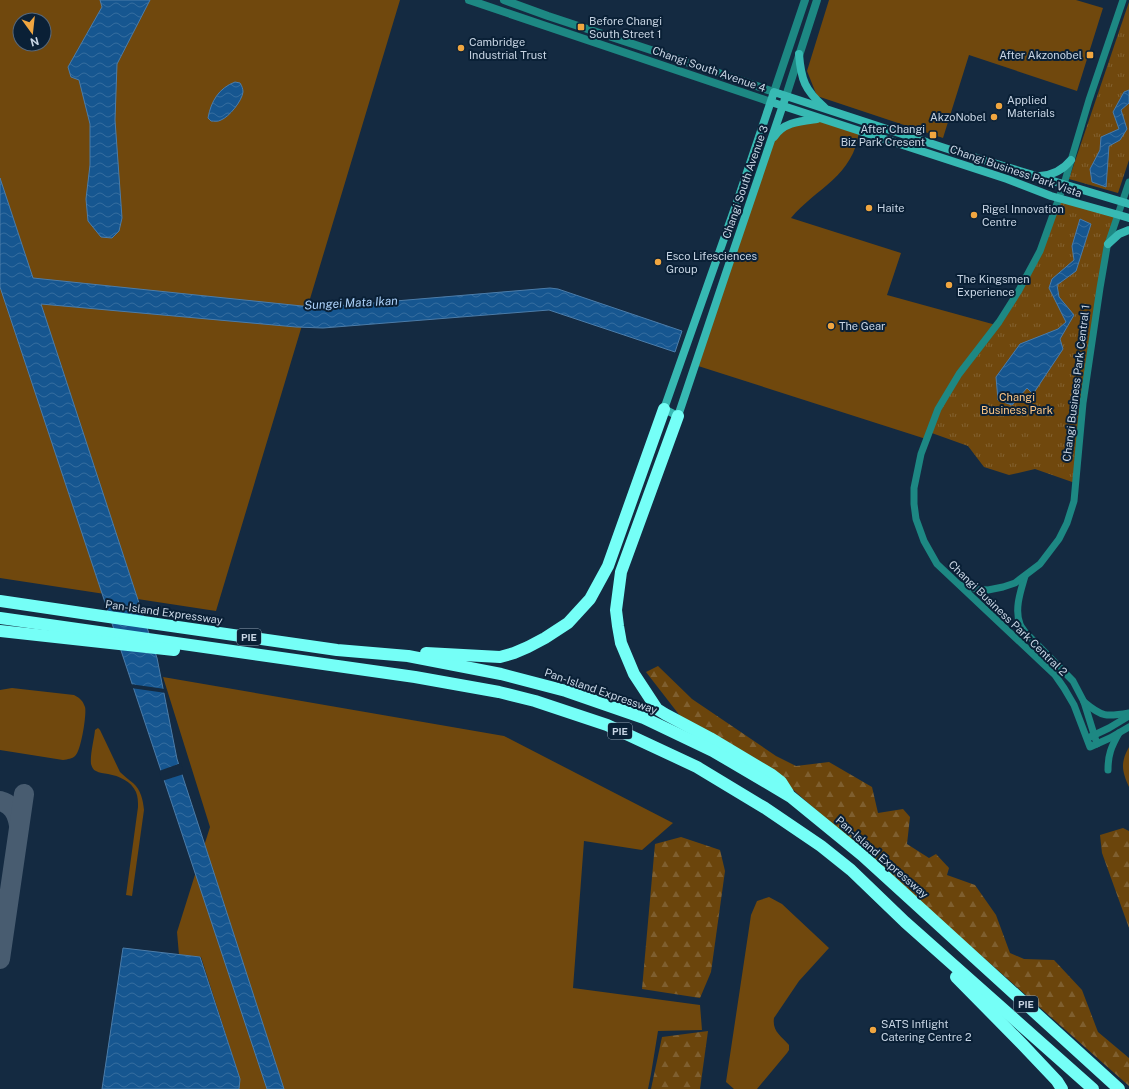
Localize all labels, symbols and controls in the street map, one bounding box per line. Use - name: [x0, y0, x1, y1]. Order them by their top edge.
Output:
- north arrow: [12, 12, 52, 52]
- place label: Before Changi South Street 1: [589, 15, 662, 40]
- marker: Before Changi South Street 1: [576, 22, 586, 32]
- text: N: [29, 35, 40, 49]
- place label: Cambridge Industrial Trust: [469, 36, 547, 61]
- marker: Cambridge Industrial Trust: [456, 43, 466, 53]
- street label: Changi South Avenue 4: [651, 44, 767, 94]
- place label: After Akzonobel: [999, 49, 1082, 61]
- marker: After Akzonobel: [1085, 50, 1095, 60]
- place label: Applied Materials: [1007, 94, 1055, 119]
- marker: Applied Materials: [994, 101, 1004, 111]
- place label: AkzoNobel: [930, 111, 986, 123]
- marker: AkzoNobel: [989, 112, 999, 122]
- place label: After Changi Biz Park Cresent: [841, 123, 925, 148]
- street label: Changi South Avenue 3: [720, 124, 770, 240]
- marker: After Changi Biz Park Cresent: [928, 130, 938, 140]
- street label: Changi Business Park Vista: [948, 143, 1084, 199]
- place label: Haite: [877, 202, 905, 214]
- marker: Haite: [864, 203, 874, 213]
- place label: Rigel Innovation Centre: [982, 203, 1064, 228]
- marker: Rigel Innovation Centre: [969, 210, 979, 220]
- place label: Esco Lifesciences Group: [666, 250, 758, 275]
- marker: Esco Lifesciences Group: [653, 257, 663, 267]
- place label: The Kingsmen Experience: [957, 273, 1030, 298]
- marker: The Kingsmen Experience: [944, 280, 954, 290]
- water label: Sungei Mata Ikan: [304, 294, 398, 312]
- street label: Changi Business Park Central 1: [1060, 304, 1092, 462]
- place label: The Gear: [839, 320, 885, 332]
- marker: The Gear: [826, 321, 836, 331]
- park label: Changi Business Park: [981, 391, 1053, 416]
- street label: Changi Business Park Central 2: [946, 558, 1070, 678]
- street label: Pan-Island Expressway: [105, 598, 224, 626]
- road number: PIE: [237, 629, 261, 645]
- street label: Pan-Island Expressway: [543, 666, 659, 716]
- road number: PIE: [608, 723, 632, 739]
- street label: Pan-Island Expressway: [833, 814, 931, 900]
- road number: PIE: [1014, 996, 1038, 1012]
- place label: SATS Inflight Catering Centre 2: [881, 1018, 972, 1043]
- marker: SATS Inflight Catering Centre 2: [868, 1025, 878, 1035]

